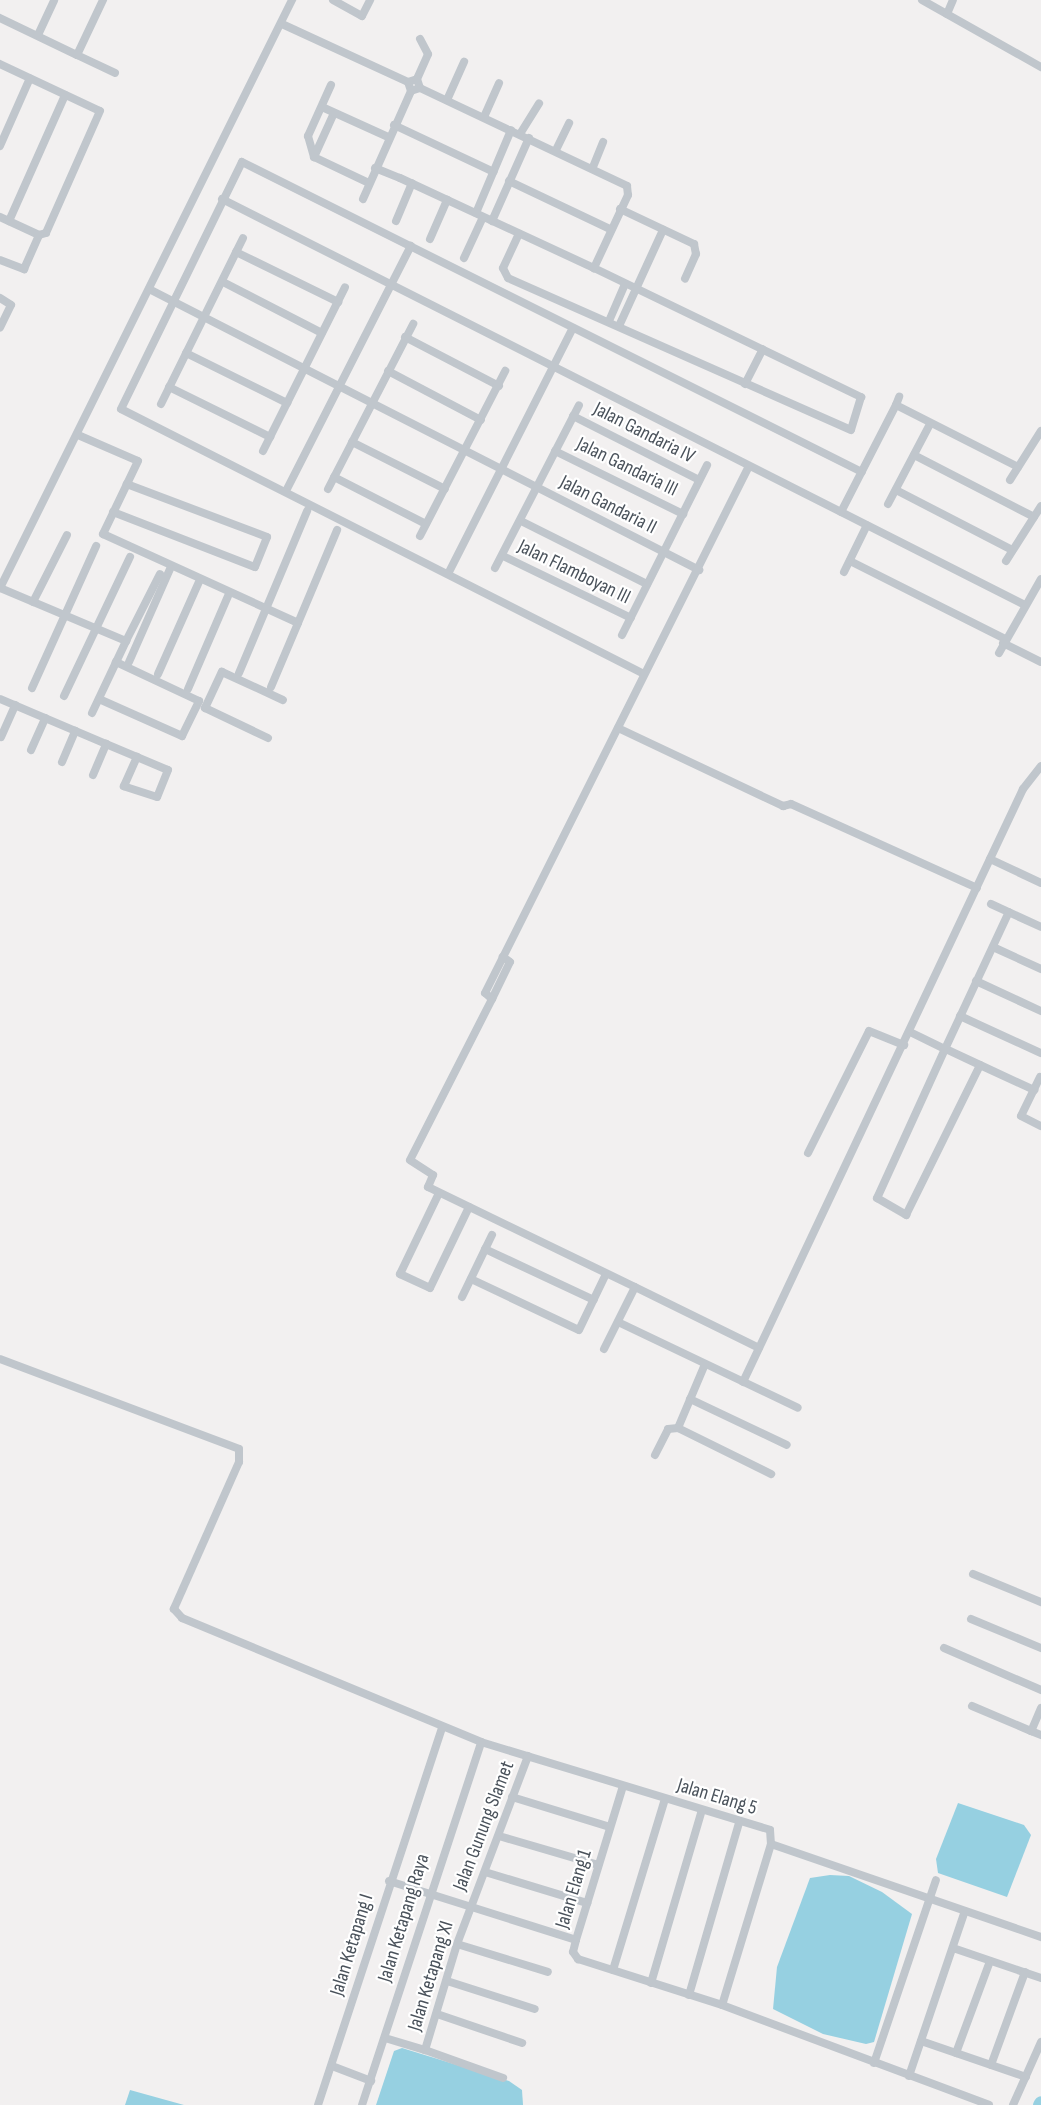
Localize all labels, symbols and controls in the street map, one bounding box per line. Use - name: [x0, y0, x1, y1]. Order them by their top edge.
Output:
- street label: Jalan Gandaria IV: [589, 397, 699, 469]
- street label: Jalan Gandaria III: [572, 432, 682, 502]
- street label: Jalan Gandaria II: [556, 470, 660, 540]
- street label: Jalan Flamboyan III: [514, 534, 634, 610]
- street label: Jalan Gunung Slamet: [448, 1758, 520, 1894]
- street label: Jalan Elang 5: [674, 1773, 760, 1821]
- street label: Jalan Elang 1: [551, 1847, 597, 1931]
- street label: Jalan Ketapang Raya: [373, 1851, 435, 1985]
- street label: Jalan Ketapang I: [325, 1891, 379, 1999]
- street label: Jalan Ketapang XI: [403, 1918, 459, 2034]

